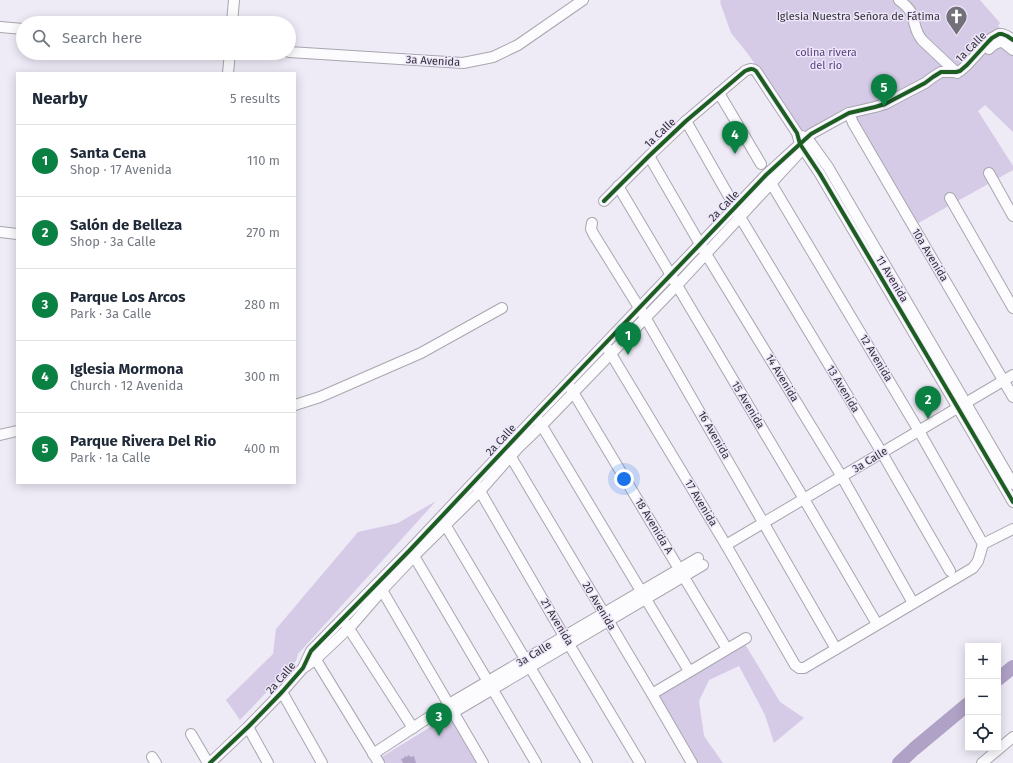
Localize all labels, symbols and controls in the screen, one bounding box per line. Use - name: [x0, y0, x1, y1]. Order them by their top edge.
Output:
- church icon: Iglesia Nuestra Señora de Fátima: [943, 3, 969, 36]
- place label: Iglesia Nuestra Señora de Fátima: [777, 10, 940, 23]
- search box: [16, 16, 296, 60]
- icon: search: [30, 27, 52, 49]
- text: Search here: [62, 29, 142, 47]
- street label: 1a Calle: [953, 29, 989, 65]
- park label: colina rivera del rio: [795, 46, 857, 72]
- street label: 3a Avenida: [406, 53, 460, 69]
- pin: 5: [871, 74, 897, 107]
- text: Nearby: [32, 88, 87, 109]
- text: 5 results: [230, 91, 280, 106]
- street label: 1a Calle: [642, 115, 678, 151]
- pin: 4: [722, 121, 748, 154]
- text: Santa Cena: [70, 144, 146, 162]
- text: 1: [42, 153, 48, 168]
- text: 110 m: [247, 153, 280, 168]
- text: Shop · 17 Avenida: [70, 162, 172, 177]
- street label: 2a Calle: [706, 188, 742, 224]
- text: Salón de Belleza: [70, 216, 182, 234]
- text: 2: [42, 225, 48, 240]
- text: 270 m: [246, 225, 280, 240]
- street label: 10a Avenida: [909, 226, 951, 284]
- text: Shop · 3a Calle: [70, 234, 156, 249]
- street label: 11 Avenida: [873, 253, 911, 305]
- text: Parque Los Arcos: [70, 288, 186, 306]
- text: 3: [42, 297, 48, 312]
- text: 280 m: [245, 297, 280, 312]
- text: Park · 3a Calle: [70, 306, 151, 321]
- pin: 1: [615, 322, 641, 355]
- street label: 12 Avenida: [857, 332, 895, 384]
- street label: 14 Avenida: [763, 352, 801, 404]
- text: Iglesia Mormona: [70, 360, 183, 378]
- street label: 13 Avenida: [824, 363, 862, 415]
- text: 4: [41, 369, 49, 384]
- text: 300 m: [244, 369, 280, 384]
- text: Church · 12 Avenida: [70, 378, 183, 393]
- street label: 15 Avenida: [729, 379, 767, 431]
- pin: 2: [915, 386, 941, 419]
- street label: 16 Avenida: [695, 409, 733, 461]
- street label: 2a Calle: [483, 421, 519, 459]
- text: Parque Rivera Del Rio: [70, 432, 216, 450]
- text: 5: [42, 441, 48, 456]
- text: 400 m: [244, 441, 280, 456]
- street label: 3a Calle: [850, 444, 890, 476]
- text: Park · 1a Calle: [70, 450, 150, 465]
- your location: [614, 469, 634, 489]
- street label: 17 Avenida: [682, 477, 720, 529]
- street label: 18 Avenida A: [632, 496, 676, 557]
- street label: 20 Avenida: [579, 579, 619, 633]
- street label: 21 Avenida: [538, 596, 576, 648]
- street label: 3a Calle: [514, 638, 554, 670]
- map controls: [965, 643, 1001, 751]
- button: +: [965, 643, 1001, 679]
- street label: 2a Calle: [263, 659, 299, 697]
- button: −: [965, 679, 1001, 715]
- pin: 3: [426, 703, 452, 736]
- button: locate: [965, 715, 1001, 751]

